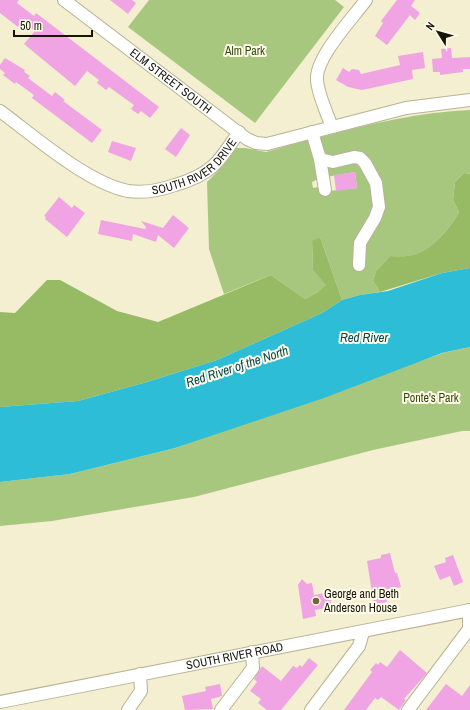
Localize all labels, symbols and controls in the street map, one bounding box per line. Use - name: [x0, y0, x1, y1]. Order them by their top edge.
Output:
- scale bar: [14, 12, 92, 38]
- north arrow: [418, 12, 458, 52]
- text: 50 m: [20, 18, 42, 34]
- text: N: [422, 19, 438, 33]
- park label: Alm Park: [224, 43, 265, 59]
- street label: ELM STREET SOUTH: [126, 45, 215, 117]
- street label: SOUTH RIVER DRIVE: [151, 135, 240, 199]
- water label: Red River: [340, 329, 388, 346]
- water label: Red River of the North: [184, 342, 291, 391]
- park label: Ponte's Park: [403, 390, 459, 406]
- place label: George and Beth Anderson House: [323, 586, 399, 616]
- marker: George and Beth Anderson House: [311, 596, 321, 606]
- street label: SOUTH RIVER ROAD: [185, 639, 284, 673]

